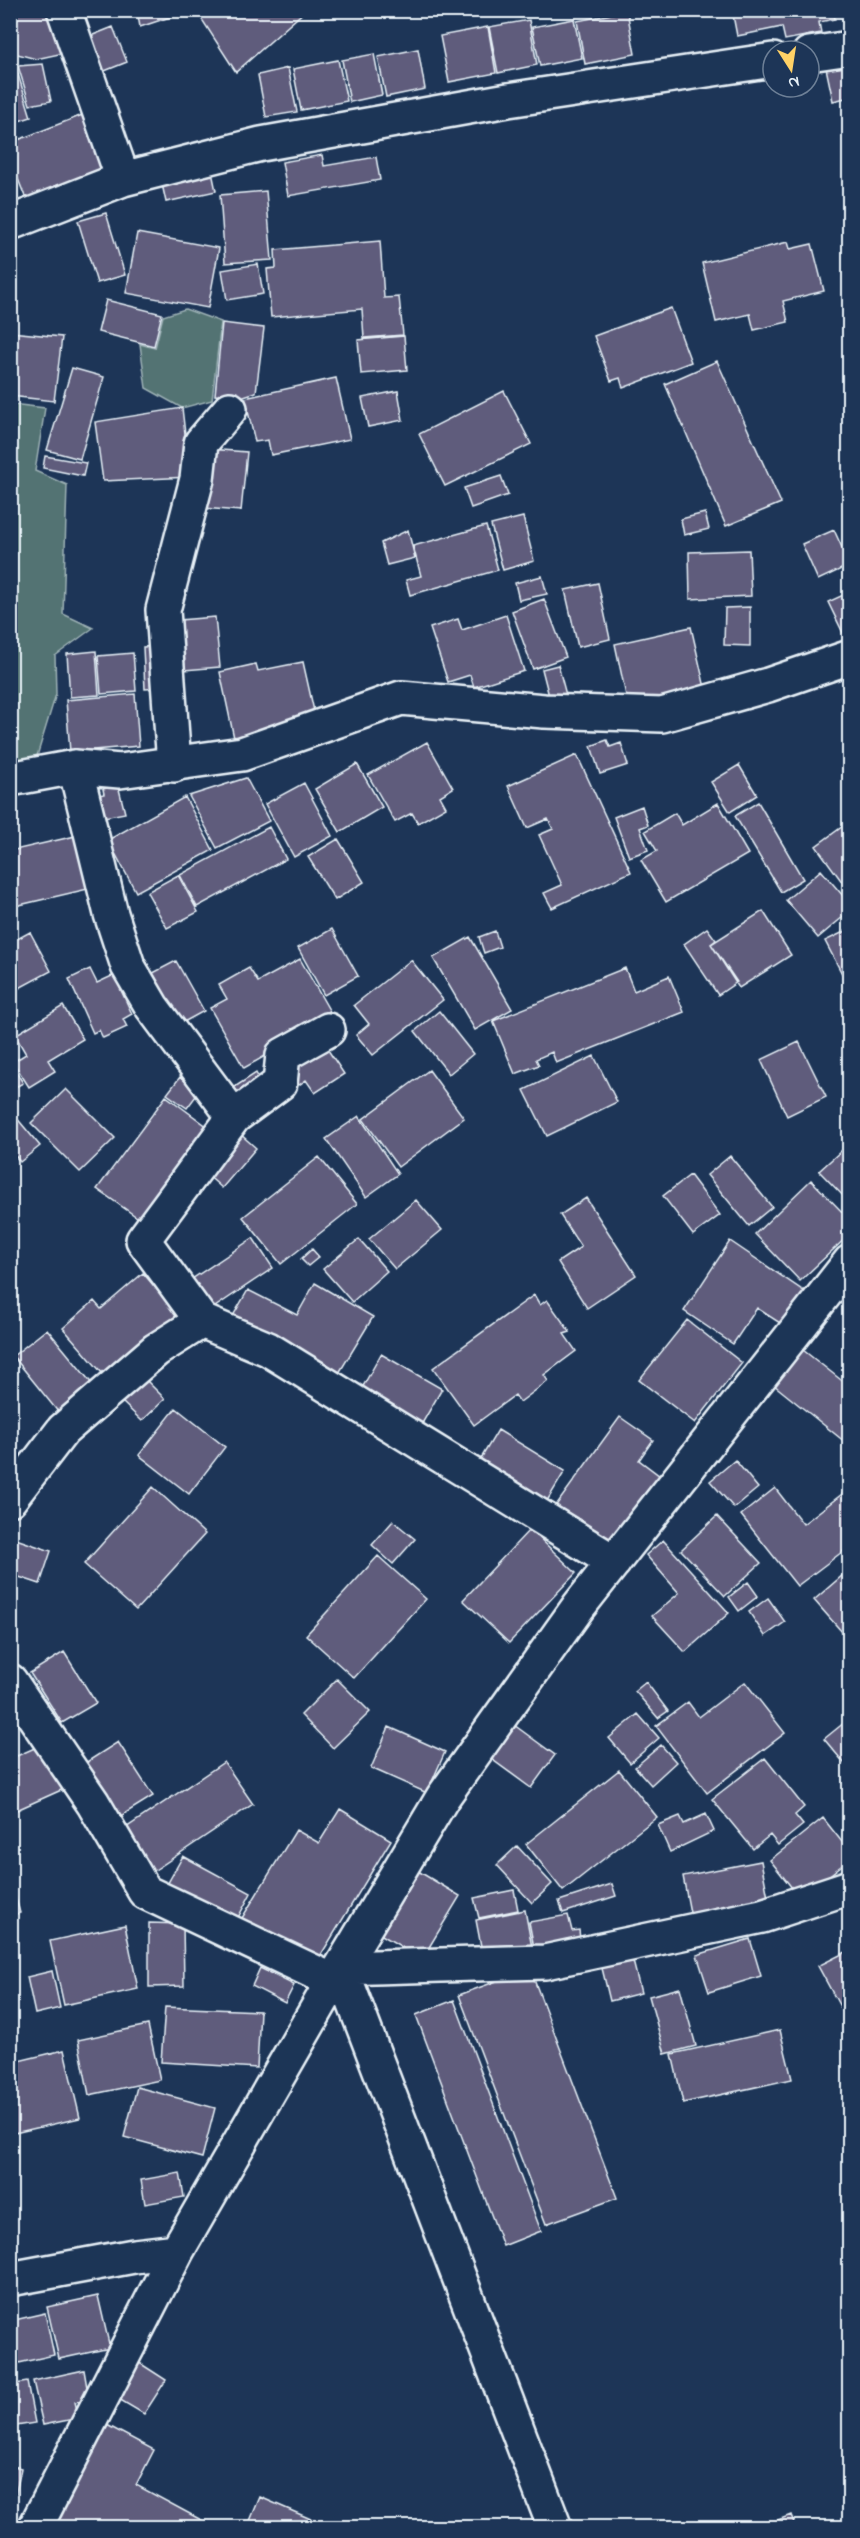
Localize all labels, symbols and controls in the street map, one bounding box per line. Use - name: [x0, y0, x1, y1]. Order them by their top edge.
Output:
- north arrow: [761, 39, 821, 99]
- text: N: [786, 69, 801, 95]

